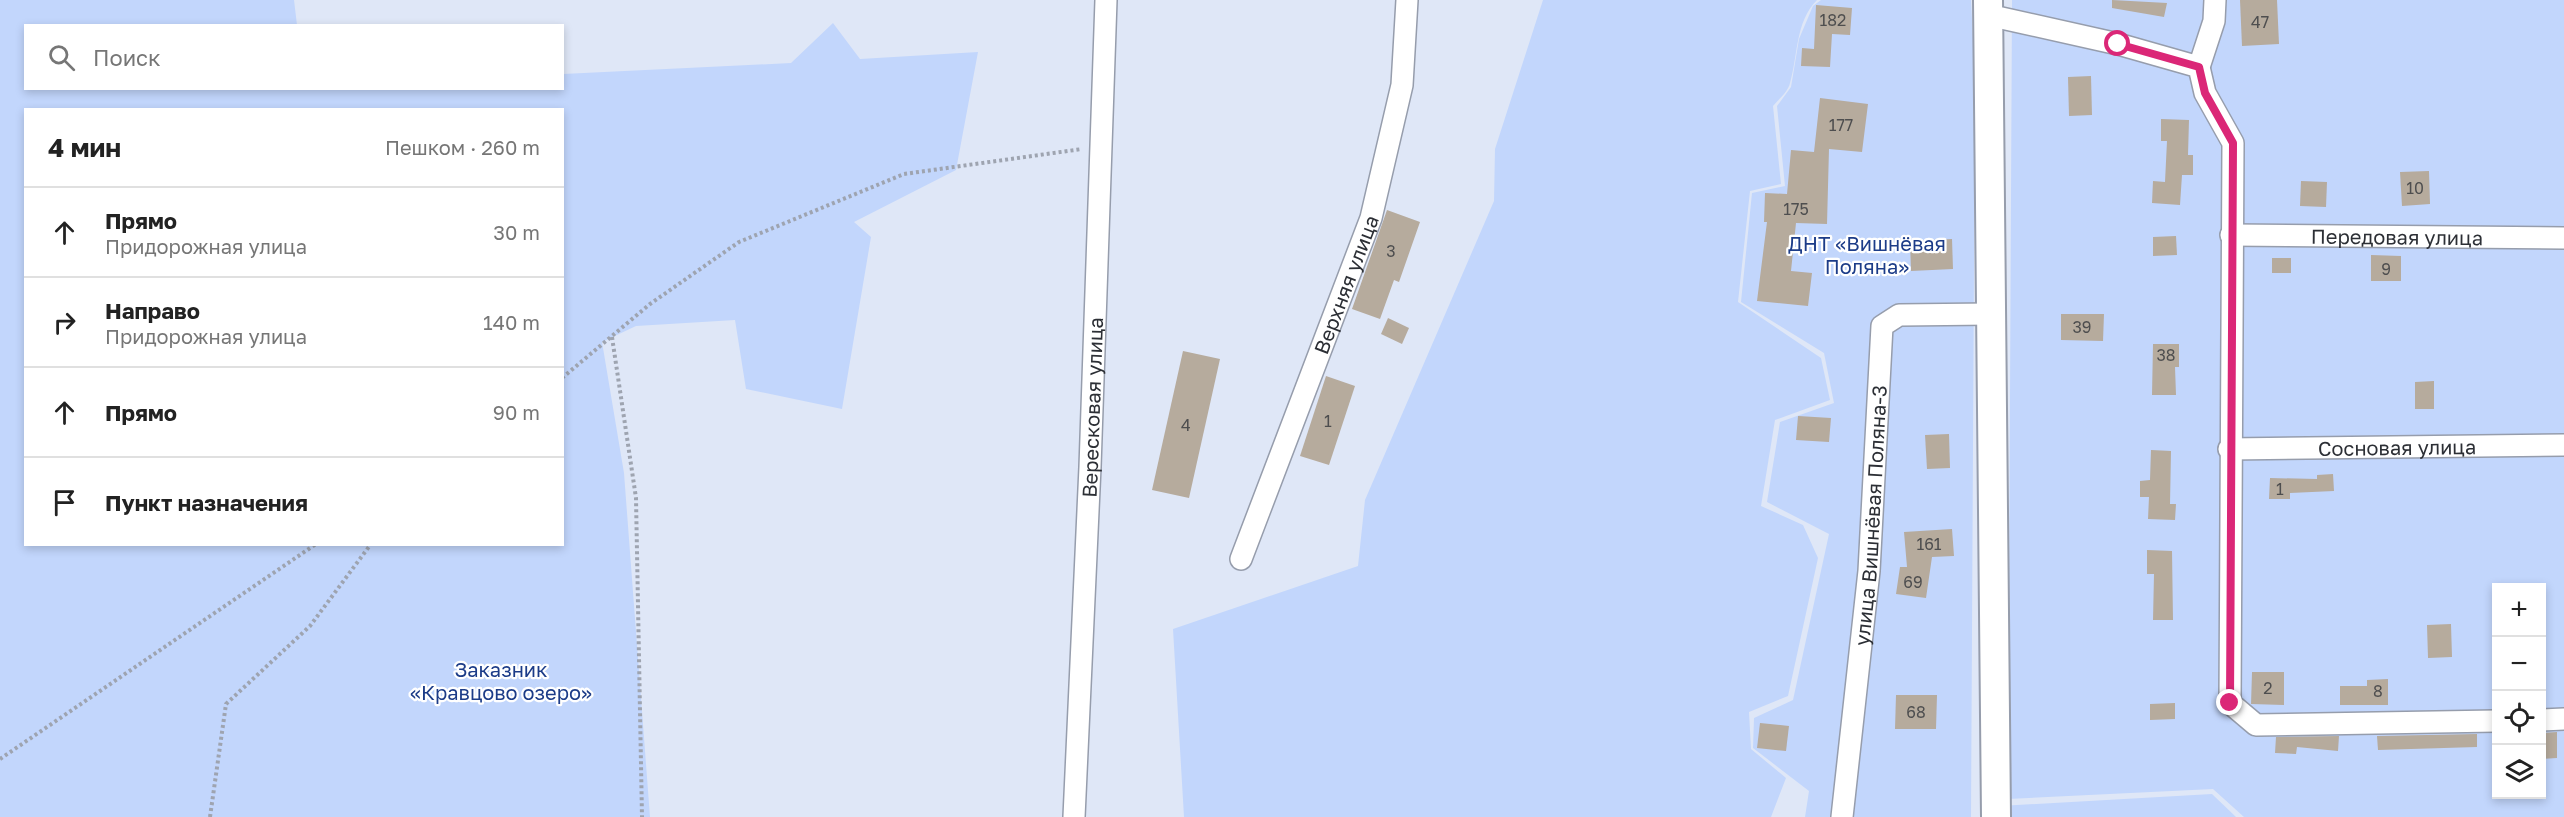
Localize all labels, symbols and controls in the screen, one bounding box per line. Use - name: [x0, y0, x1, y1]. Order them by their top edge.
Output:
- house number: 182: [1820, 10, 1846, 30]
- house number: 47: [2251, 12, 2269, 32]
- search box: [24, 24, 564, 90]
- route start: [2104, 30, 2130, 56]
- icon: search: [45, 41, 78, 74]
- text: Поиск: [93, 44, 161, 71]
- house number: 177: [1829, 115, 1853, 135]
- text: 4 мин: [48, 132, 121, 163]
- text: Пешком · 260 m: [385, 135, 540, 159]
- house number: 10: [2406, 178, 2424, 198]
- house number: 175: [1783, 199, 1809, 219]
- text: Прямо: [105, 207, 177, 234]
- street label: Верхняя улица: [1308, 212, 1383, 357]
- icon: ahead: [48, 216, 81, 249]
- text: 30 m: [493, 220, 540, 244]
- street label: Передовая улица: [2311, 224, 2483, 249]
- park label: ДНТ «Вишнёвая Поляна»: [1788, 231, 1946, 278]
- text: Придорожная улица: [105, 234, 307, 258]
- house number: 3: [1386, 241, 1396, 261]
- house number: 9: [2381, 259, 2391, 279]
- text: Направо: [105, 297, 200, 324]
- icon: right: [48, 306, 81, 339]
- text: 140 m: [483, 310, 540, 334]
- street label: Вересковая улица: [1077, 317, 1107, 498]
- house number: 39: [2072, 317, 2092, 337]
- text: Придорожная улица: [105, 324, 307, 348]
- house number: 38: [2156, 345, 2176, 365]
- street label: улица Вишнёвая Поляна-3: [1849, 385, 1891, 647]
- icon: ahead: [48, 396, 81, 429]
- text: Прямо: [105, 399, 177, 426]
- text: 90 m: [493, 400, 540, 424]
- house number: 1: [1324, 411, 1332, 431]
- house number: 4: [1181, 415, 1191, 435]
- street label: Сосновая улица: [2318, 434, 2476, 460]
- house number: 1: [2276, 479, 2284, 499]
- icon: arrive: [48, 486, 81, 519]
- text: Пункт назначения: [105, 489, 308, 516]
- house number: 161: [1916, 534, 1942, 554]
- house number: 69: [1903, 572, 1923, 592]
- map controls: [2492, 583, 2546, 799]
- button: +: [2492, 583, 2546, 637]
- button: −: [2492, 637, 2546, 691]
- park label: Заказник «Кравцово озеро»: [410, 657, 592, 704]
- house number: 2: [2263, 678, 2273, 698]
- house number: 8: [2373, 681, 2383, 701]
- route end: [2216, 689, 2242, 715]
- button: locate: [2492, 691, 2546, 745]
- house number: 68: [1906, 702, 1926, 722]
- button: layers: [2492, 745, 2546, 799]

